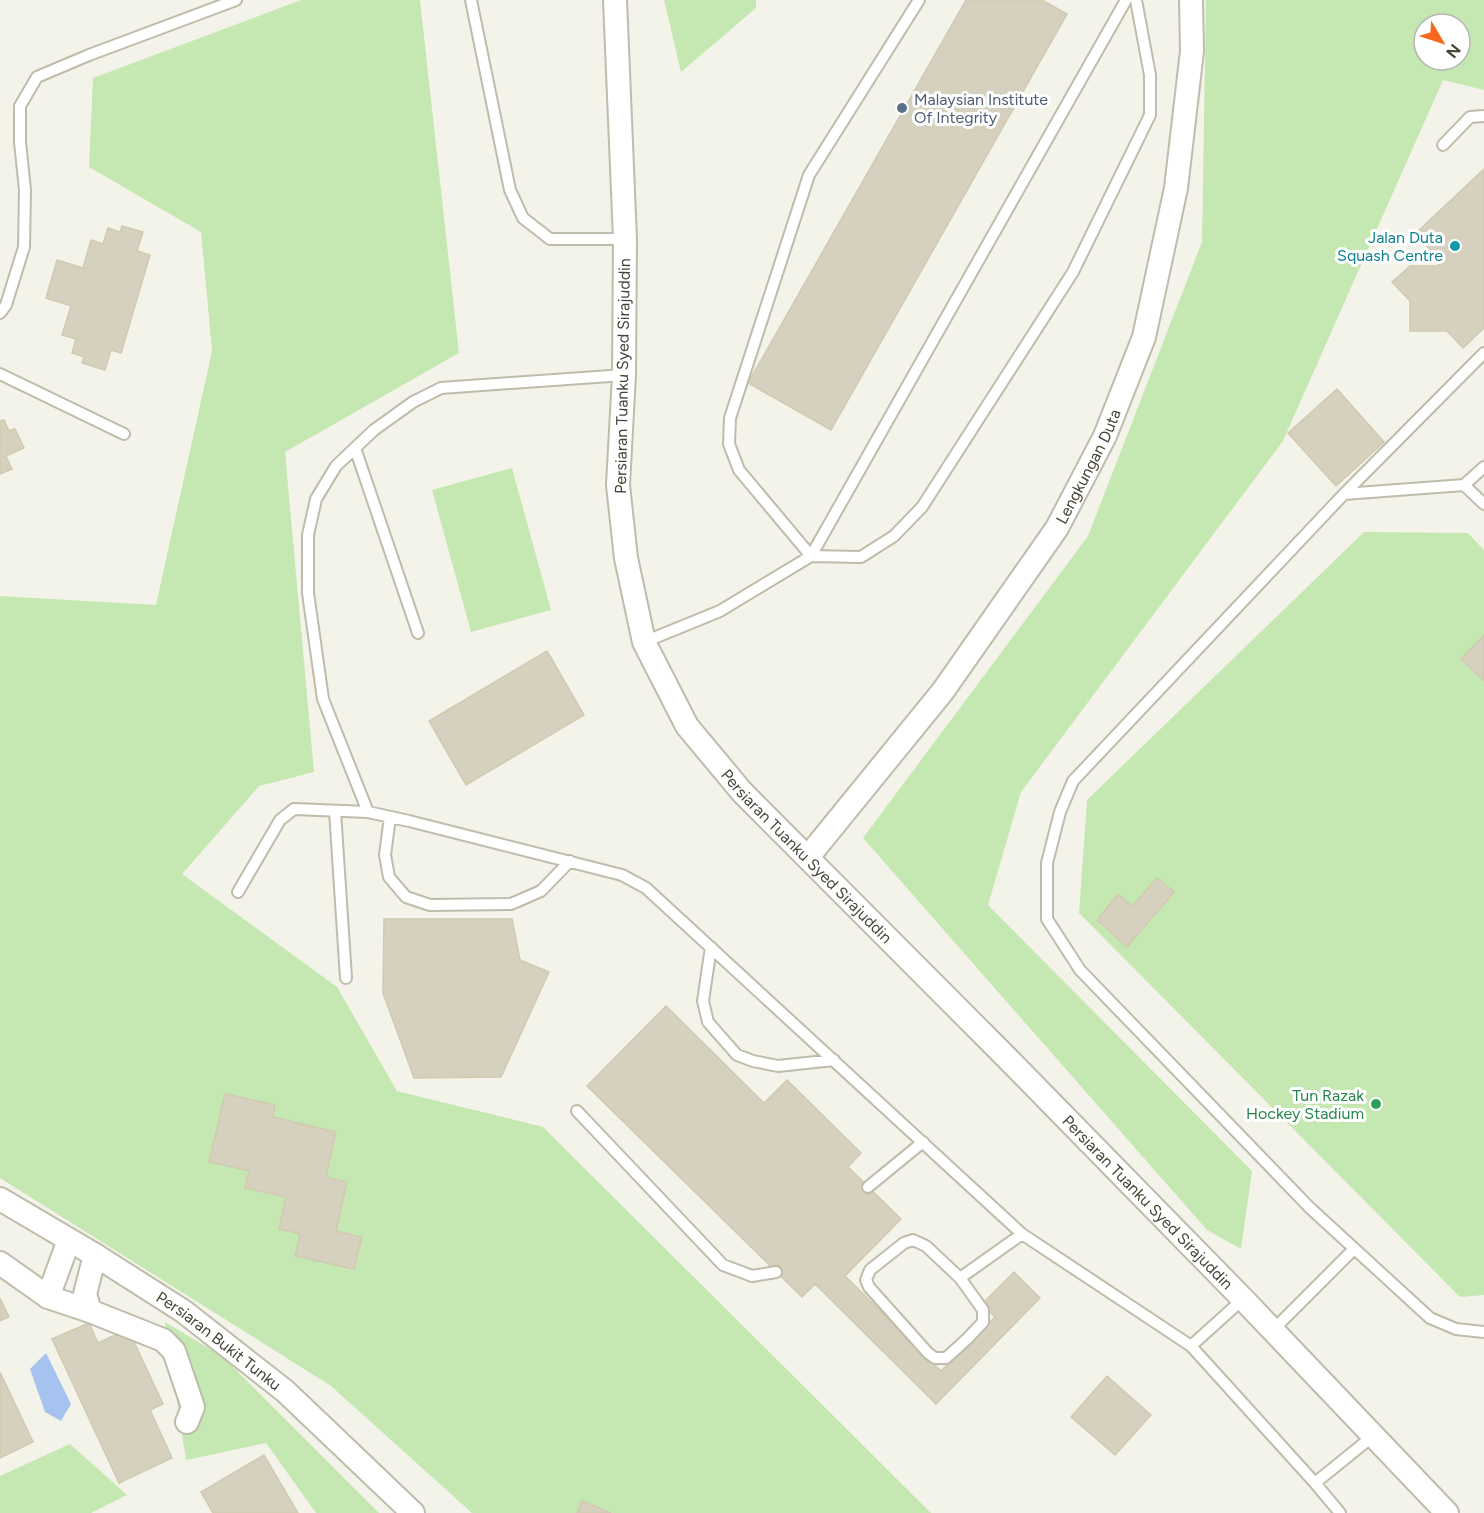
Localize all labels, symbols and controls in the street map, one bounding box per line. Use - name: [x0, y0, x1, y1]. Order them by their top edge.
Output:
- north arrow: [1412, 12, 1472, 72]
- text: N: [1442, 40, 1465, 62]
- place label: Malaysian Institute Of Integrity: [914, 90, 1048, 127]
- marker: Malaysian Institute Of Integrity: [895, 101, 909, 115]
- place label: Jalan Duta Squash Centre: [1337, 228, 1443, 265]
- marker: Jalan Duta Squash Centre: [1448, 239, 1462, 253]
- street label: Persiaran Tuanku Syed Sirajuddin: [611, 258, 634, 494]
- street label: Lengkungan Duta: [1052, 406, 1125, 527]
- street label: Persiaran Tuanku Syed Sirajuddin: [717, 766, 896, 947]
- place label: Tun Razak Hockey Stadium: [1246, 1086, 1364, 1123]
- marker: Tun Razak Hockey Stadium: [1369, 1097, 1383, 1111]
- street label: Persiaran Tuanku Syed Sirajuddin: [1058, 1111, 1237, 1293]
- street label: Persiaran Bukit Tunku: [153, 1288, 285, 1394]

